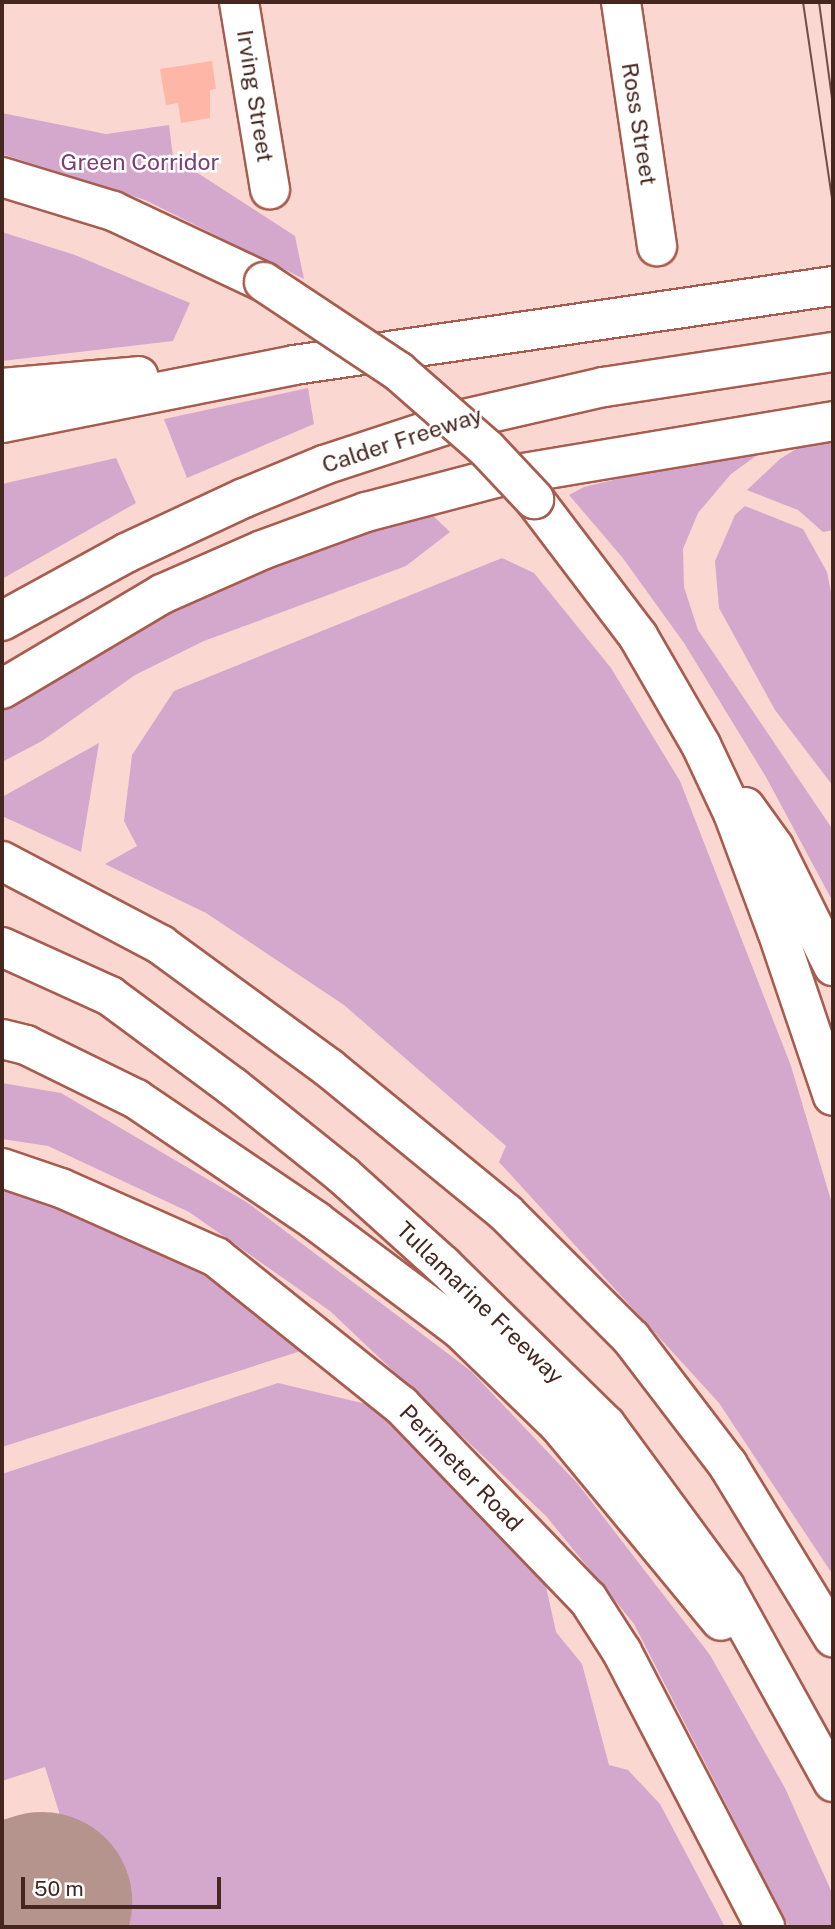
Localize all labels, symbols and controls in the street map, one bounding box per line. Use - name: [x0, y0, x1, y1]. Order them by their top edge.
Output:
- street label: Irving Street: [231, 28, 279, 164]
- street label: Ross Street: [616, 61, 662, 187]
- park label: Green Corridor: [61, 148, 219, 176]
- street label: Calder Freeway: [318, 401, 486, 479]
- street label: Tullamarine Freeway: [391, 1216, 569, 1390]
- street label: Perimeter Road: [394, 1399, 528, 1537]
- scale bar: [24, 1862, 224, 1906]
- text: 50 m: [34, 1876, 84, 1901]

